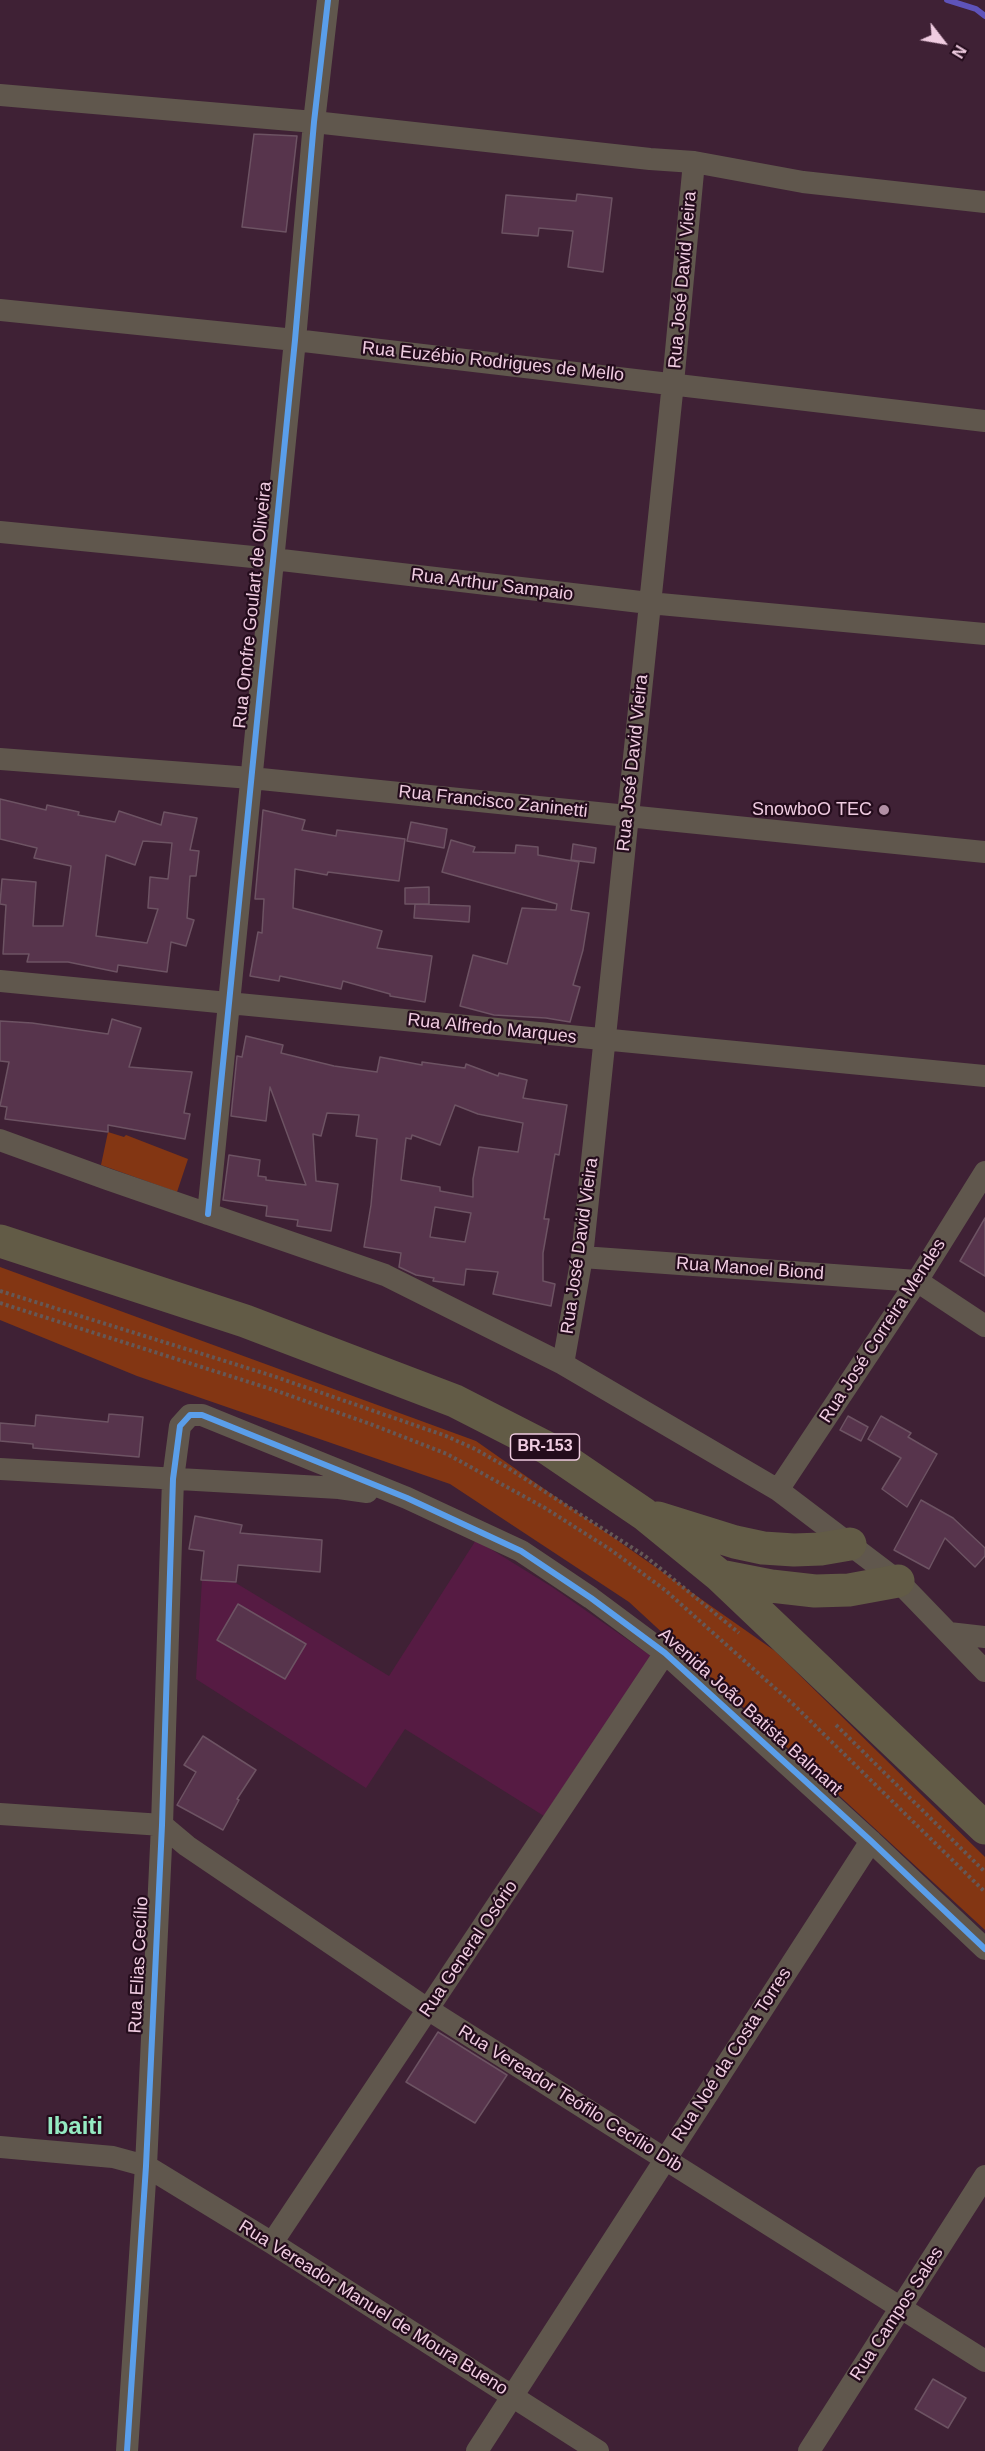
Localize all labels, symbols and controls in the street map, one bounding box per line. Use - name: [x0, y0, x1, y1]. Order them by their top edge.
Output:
- north arrow: [913, 12, 973, 72]
- text: N: [949, 42, 969, 61]
- street label: Rua José David Vieira: [664, 191, 702, 369]
- street label: Rua Euzébio Rodrigues de Mello: [361, 338, 625, 386]
- street label: Rua Onofre Goulart de Oliveira: [229, 480, 277, 730]
- street label: Rua Arthur Sampaio: [410, 564, 574, 606]
- street label: Rua José David Vieira: [613, 673, 653, 853]
- street label: Rua Francisco Zaninetti: [397, 781, 589, 823]
- place label: SnowboO TEC: [752, 799, 872, 821]
- marker: SnowboO TEC: [877, 803, 891, 817]
- street label: Rua Alfredo Marques: [406, 1009, 578, 1049]
- street label: Rua José David Vieira: [557, 1156, 603, 1336]
- street label: Rua José Correira Mendes: [815, 1235, 951, 1427]
- street label: Rua Manoel Biond: [675, 1253, 825, 1285]
- road number: BR-153: [510, 1434, 580, 1460]
- street label: Avenida João Batista Balmant: [654, 1624, 846, 1800]
- street label: Rua General Osório: [415, 1877, 523, 2021]
- street label: Rua Elias Cecílio: [125, 1896, 153, 2034]
- street label: Rua Noé da Costa Torres: [668, 1964, 796, 2146]
- street label: Rua Vereador Teófilo Cecílio Dib: [454, 2021, 686, 2177]
- district label: Ibaiti: [47, 2113, 103, 2141]
- street label: Rua Vereador Manuel de Moura Bueno: [234, 2216, 512, 2400]
- street label: Rua Campos Sales: [846, 2243, 948, 2385]

